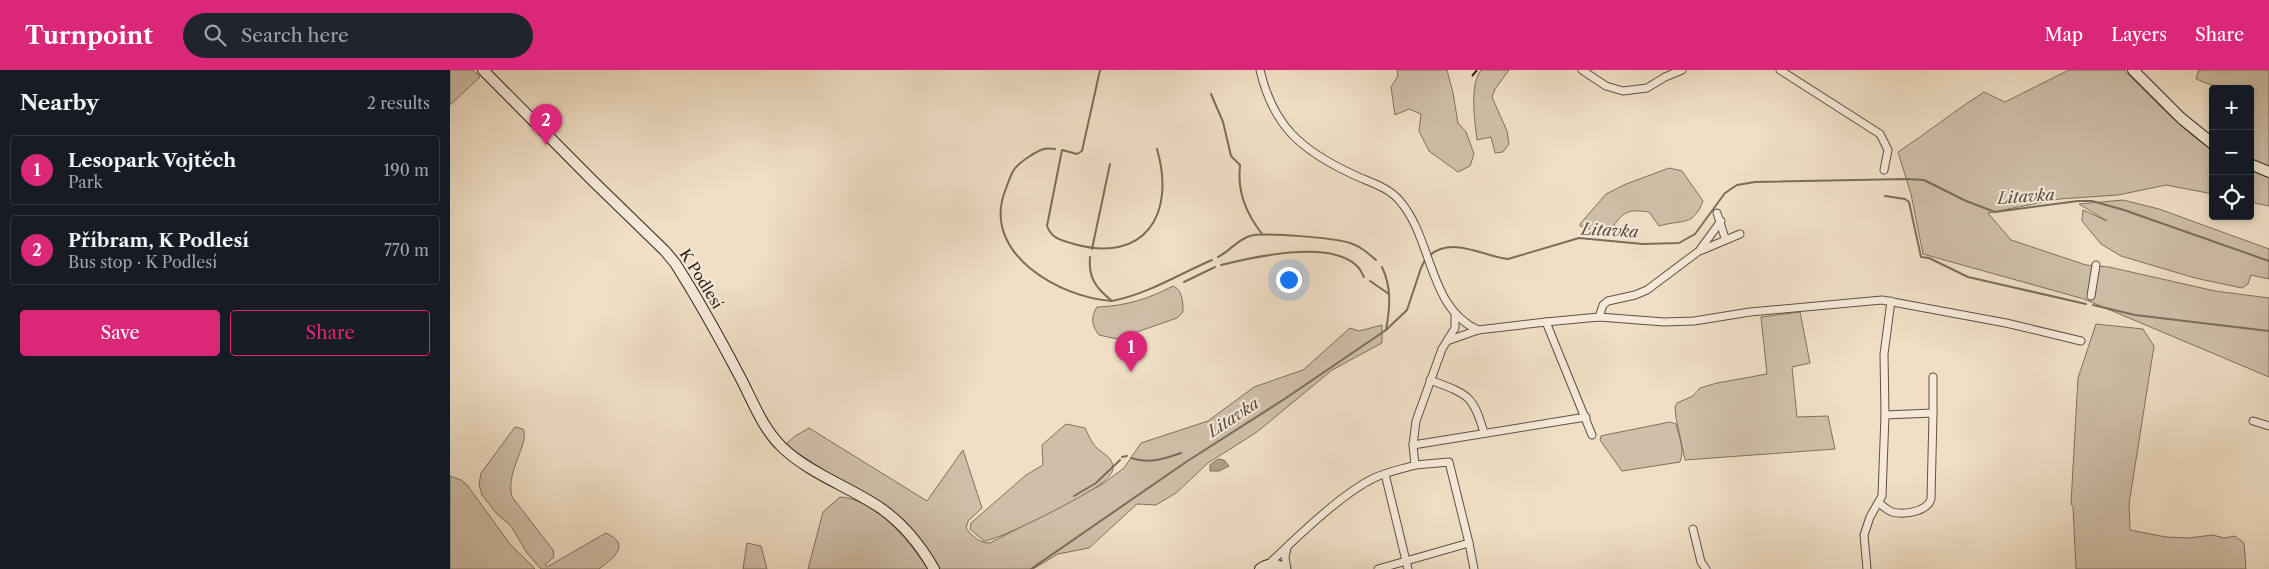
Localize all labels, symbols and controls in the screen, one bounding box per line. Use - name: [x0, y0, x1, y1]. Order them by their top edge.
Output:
- search box: [183, 13, 533, 58]
- text: Turnpoint: [25, 21, 153, 50]
- icon: search: [201, 21, 229, 49]
- text: Search here: [241, 24, 349, 47]
- text: Map: [2045, 24, 2083, 46]
- text: Layers: [2111, 24, 2167, 46]
- text: Share: [2195, 24, 2244, 46]
- map controls: [2209, 85, 2254, 220]
- button: +: [2209, 85, 2254, 130]
- text: Nearby: [20, 90, 99, 115]
- text: 2 results: [367, 93, 430, 113]
- pin: 2: [530, 104, 562, 145]
- button: −: [2209, 130, 2254, 175]
- text: Lesopark Vojtěch: [68, 149, 236, 172]
- text: 1: [33, 160, 41, 180]
- text: 190 m: [384, 160, 429, 180]
- text: Park: [68, 172, 103, 192]
- button: locate: [2209, 175, 2254, 220]
- water label: Litavka: [1995, 184, 2056, 208]
- water label: Litavka: [1579, 218, 1640, 242]
- text: Příbram, K Podlesí: [68, 229, 249, 252]
- text: 2: [32, 240, 42, 260]
- text: 770 m: [384, 240, 429, 260]
- street label: K Podlesí: [676, 245, 727, 313]
- text: Bus stop · K Podlesí: [68, 252, 217, 272]
- your location: [1276, 267, 1302, 293]
- button: Save: [20, 310, 220, 356]
- button: Share: [230, 310, 430, 356]
- pin: 1: [1115, 331, 1147, 372]
- water label: Litavka: [1202, 393, 1263, 442]

